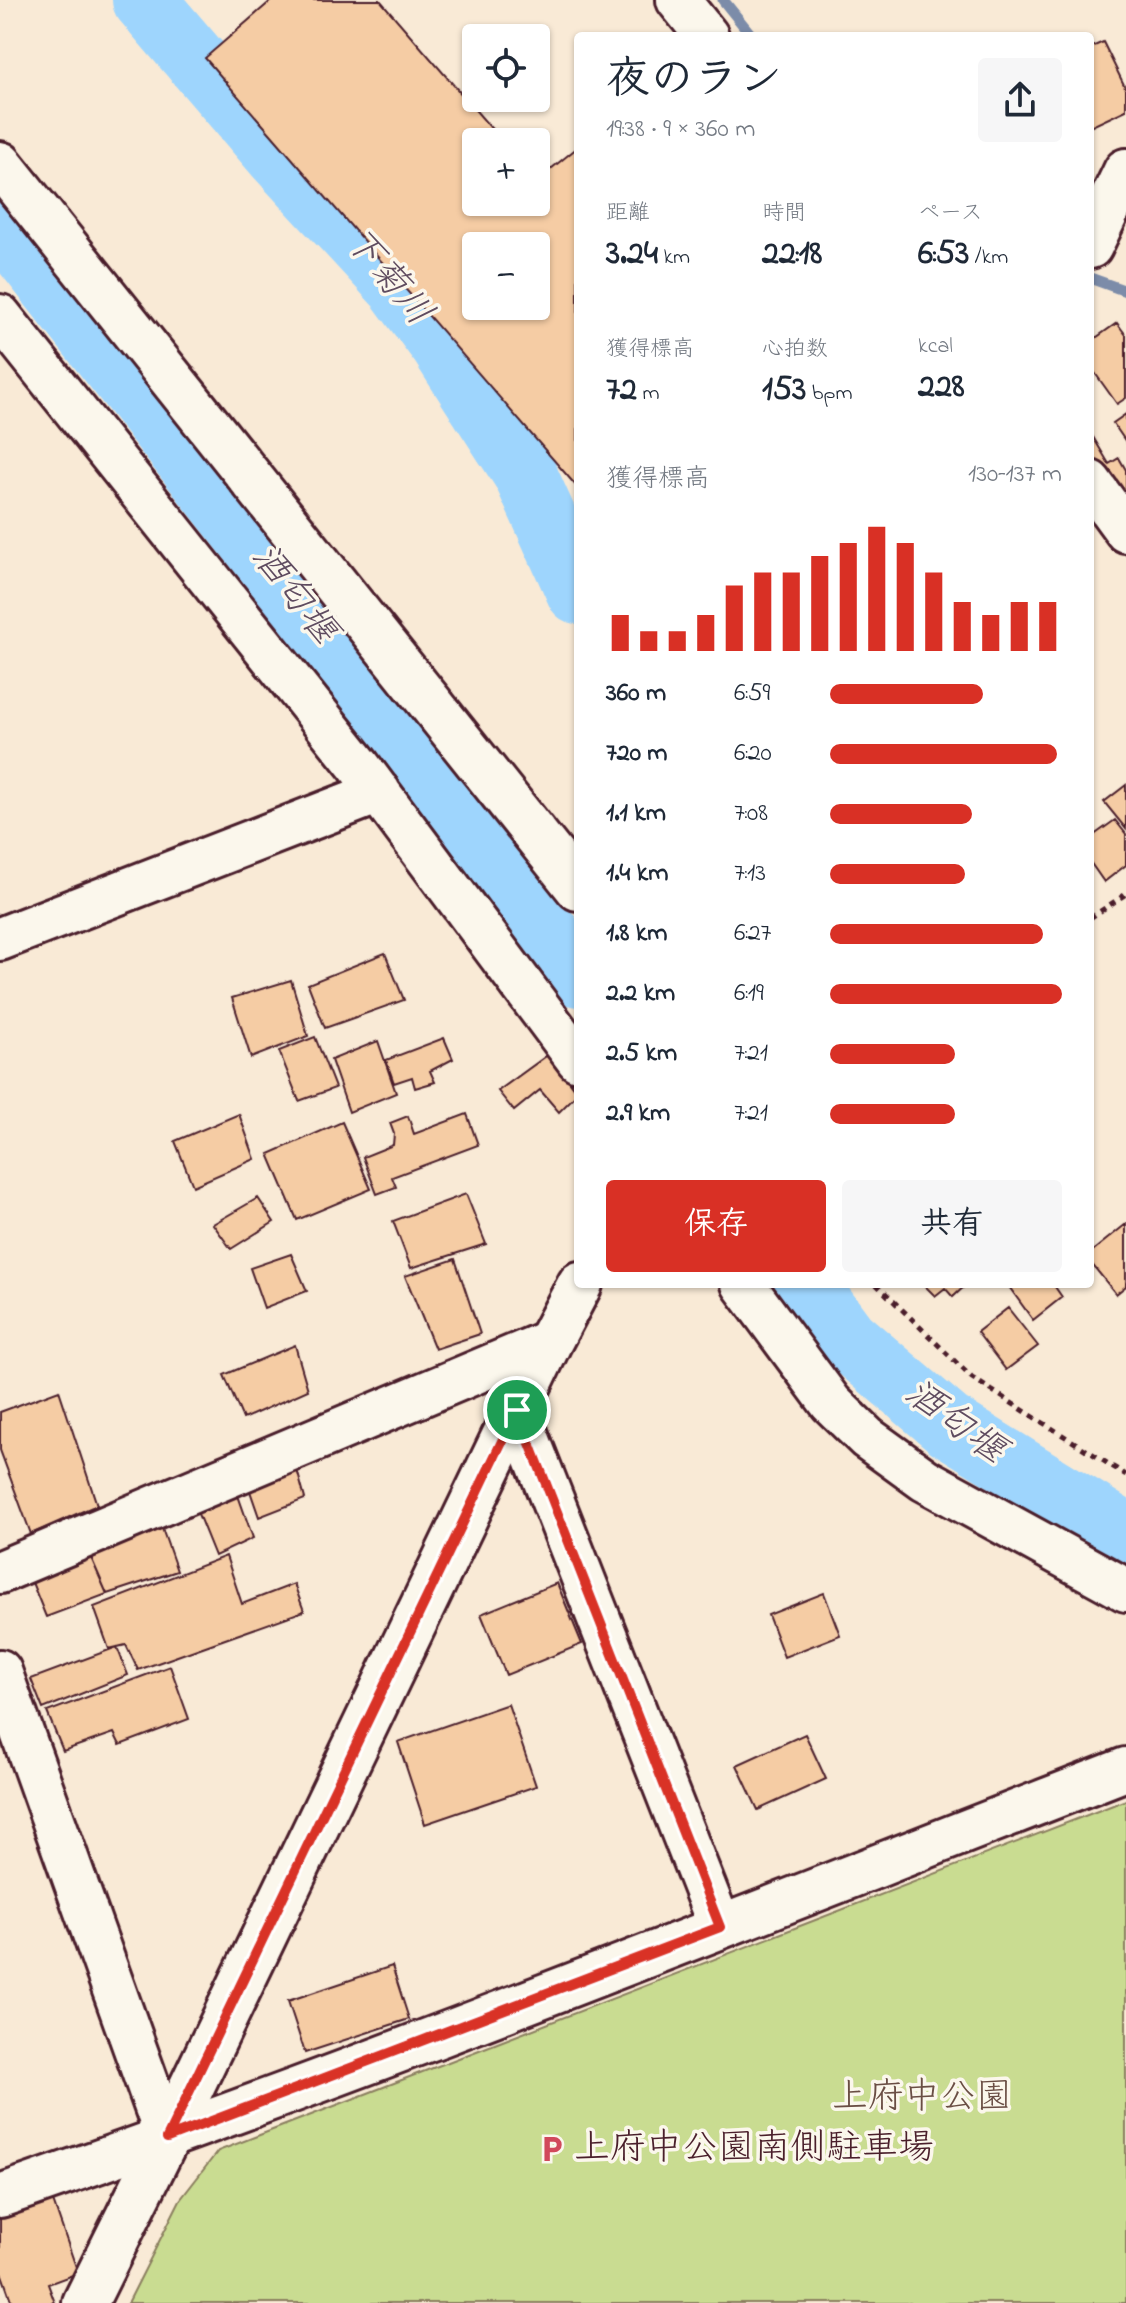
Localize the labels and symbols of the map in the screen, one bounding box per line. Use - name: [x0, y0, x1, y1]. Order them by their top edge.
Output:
- water label: 下菊川: [329, 216, 445, 340]
- water label: 酒匂堰: [236, 533, 353, 660]
- water label: 酒匂堰: [891, 1367, 1020, 1482]
- pin: [483, 1376, 551, 1444]
- park label: 上府中公園: [832, 2072, 1012, 2125]
- place label: 上府中公園南側駐車場: [574, 2123, 934, 2176]
- parking icon: 上府中公園南側駐車場: [537, 2134, 567, 2164]

